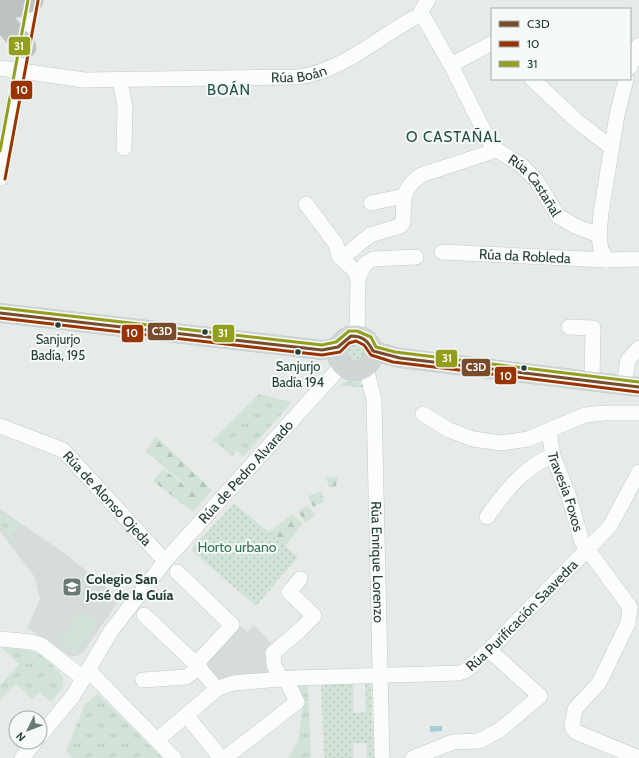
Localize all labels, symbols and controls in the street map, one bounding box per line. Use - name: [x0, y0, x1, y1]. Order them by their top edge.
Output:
- legend: [491, 8, 631, 80]
- text: C3D: [527, 16, 550, 31]
- line badge: 31: [8, 36, 31, 56]
- text: 10: [527, 36, 539, 51]
- text: 31: [14, 39, 24, 53]
- text: 31: [527, 56, 537, 71]
- street label: Rúa Boán: [271, 61, 329, 86]
- line badge: 10: [10, 80, 33, 100]
- district label: BOÁN: [207, 80, 251, 99]
- text: 10: [16, 83, 28, 97]
- district label: O CASTAÑAL: [406, 128, 502, 146]
- street label: Rúa Castañal: [505, 150, 566, 220]
- street label: Rúa da Robleda: [479, 245, 571, 267]
- marker: Sanjurjo Badía, 195: [53, 320, 63, 330]
- line badge: C3D: [147, 322, 177, 341]
- line badge: 10: [121, 324, 144, 343]
- text: C3D: [152, 324, 172, 338]
- line badge: 31: [212, 324, 235, 343]
- text: 10: [126, 326, 138, 340]
- text: 31: [218, 326, 228, 340]
- unlabelled marker: [200, 327, 210, 337]
- place label: Sanjurjo Badía, 195: [31, 331, 85, 363]
- marker: Sanjurjo Badía 194: [293, 347, 303, 357]
- line badge: 31: [435, 349, 458, 368]
- text: 31: [442, 351, 452, 365]
- place label: Sanjurjo Badía 194: [272, 358, 325, 390]
- line badge: C3D: [461, 358, 491, 377]
- text: C3D: [466, 360, 486, 374]
- unlabelled marker: [519, 363, 529, 373]
- line badge: 10: [494, 366, 517, 385]
- text: 10: [500, 369, 512, 383]
- street label: Rúa de Pedro Alvarado: [194, 416, 297, 527]
- street label: Rúa de Alonso Ojeda: [59, 447, 156, 550]
- street label: Travesia Foxos: [543, 450, 588, 534]
- street label: Rúa Enrique Lorenzo: [367, 501, 388, 623]
- park label: Horto urbano: [197, 538, 277, 556]
- street label: Rúa Purificación Saavedra: [462, 555, 582, 675]
- place label: Colegio San José de la Guía: [85, 570, 173, 604]
- school or university icon: Colegio San José de la Guía: [61, 576, 83, 598]
- north arrow: [8, 710, 48, 750]
- text: N: [13, 729, 28, 744]

